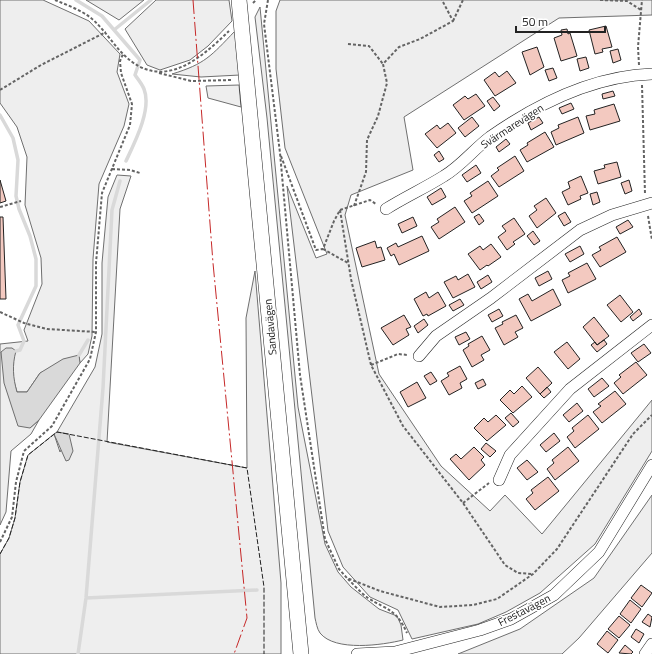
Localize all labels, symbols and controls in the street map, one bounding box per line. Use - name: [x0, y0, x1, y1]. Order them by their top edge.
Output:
- scale bar: [516, 8, 605, 34]
- text: 50 m: [522, 12, 548, 31]
- street label: Svärmarevägen: [477, 100, 547, 152]
- street label: Sandavägen: [260, 298, 280, 356]
- street label: Frestavägen: [495, 590, 553, 630]

